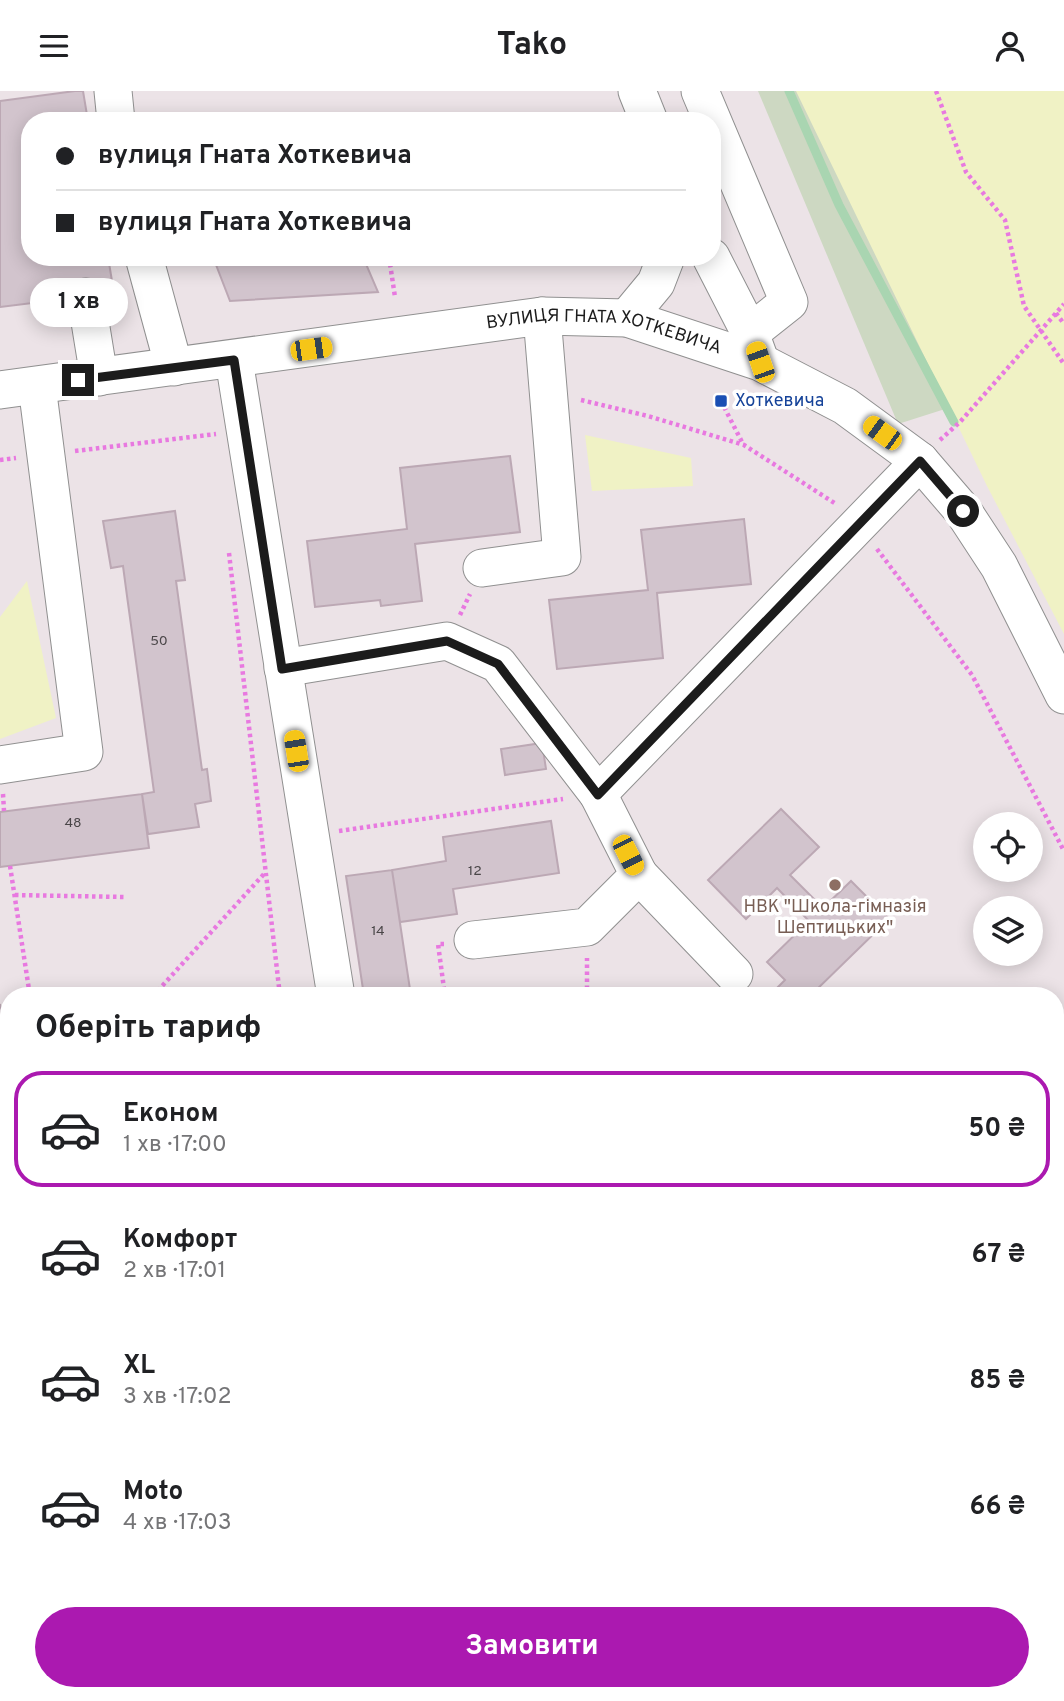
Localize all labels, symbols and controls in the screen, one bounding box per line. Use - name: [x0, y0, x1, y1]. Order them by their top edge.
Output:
- text: Tako: [497, 26, 567, 66]
- icon: menu: [35, 27, 73, 65]
- icon: person: [991, 27, 1029, 65]
- text: вулиця Гната Хоткевича: [98, 140, 412, 173]
- text: вулиця Гната Хоткевича: [98, 207, 412, 240]
- callout: 1 хв: [29, 279, 127, 327]
- text: 1 хв: [58, 288, 100, 317]
- street label: ВУЛИЦЯ ГНАТА ХОТКЕВИЧА: [485, 304, 725, 360]
- car: [289, 336, 334, 362]
- car: [744, 339, 777, 385]
- route end: [62, 364, 94, 396]
- place label: Хоткевича: [735, 390, 824, 413]
- marker: Хоткевича: [713, 393, 729, 409]
- car: [859, 412, 906, 454]
- route start: [947, 495, 979, 527]
- house number: 50: [150, 633, 168, 650]
- car: [283, 729, 310, 773]
- map controls: [973, 812, 1043, 966]
- button: locate: [973, 812, 1043, 882]
- house number: 48: [64, 815, 82, 832]
- car: [610, 832, 647, 878]
- house number: 12: [468, 863, 482, 880]
- marker: НВК "Школа-гімназія Шептицьких": [827, 877, 843, 893]
- place label: НВК "Школа-гімназія Шептицьких": [743, 896, 927, 940]
- button: layers: [973, 896, 1043, 966]
- house number: 14: [371, 923, 385, 940]
- text: Оберіть тариф: [35, 1009, 261, 1049]
- icon: car: [39, 1098, 102, 1161]
- text: Економ: [123, 1098, 218, 1131]
- text: 50 ₴: [968, 1113, 1025, 1146]
- text: 1 хв · 17:00: [123, 1131, 227, 1160]
- icon: car: [39, 1224, 102, 1287]
- text: Комфорт: [123, 1224, 237, 1257]
- text: 67 ₴: [971, 1239, 1025, 1272]
- text: 2 хв · 17:01: [123, 1257, 226, 1286]
- icon: car: [39, 1350, 102, 1413]
- text: XL: [123, 1350, 155, 1383]
- text: 85 ₴: [969, 1365, 1025, 1398]
- text: 3 хв · 17:02: [123, 1383, 231, 1412]
- icon: car: [39, 1476, 102, 1539]
- text: Moto: [123, 1476, 183, 1509]
- text: 66 ₴: [969, 1491, 1025, 1524]
- text: 4 хв · 17:03: [123, 1509, 232, 1538]
- button: Замовити: [35, 1607, 1029, 1687]

